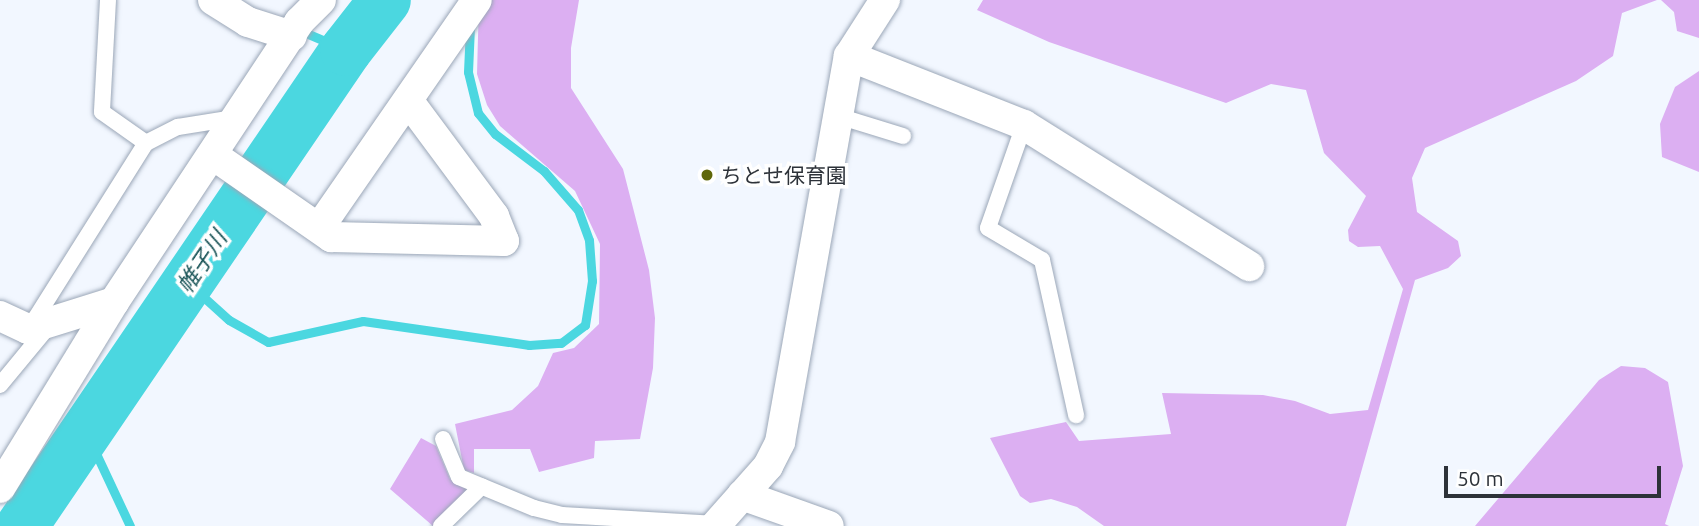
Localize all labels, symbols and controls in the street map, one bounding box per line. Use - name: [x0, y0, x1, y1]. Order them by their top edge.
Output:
- place label: ちとせ保育園: [721, 162, 847, 188]
- marker: ちとせ保育園: [699, 167, 715, 183]
- water label: 帷子川: [171, 226, 233, 298]
- scale bar: [1447, 452, 1664, 496]
- text: 50 m: [1457, 466, 1504, 490]

